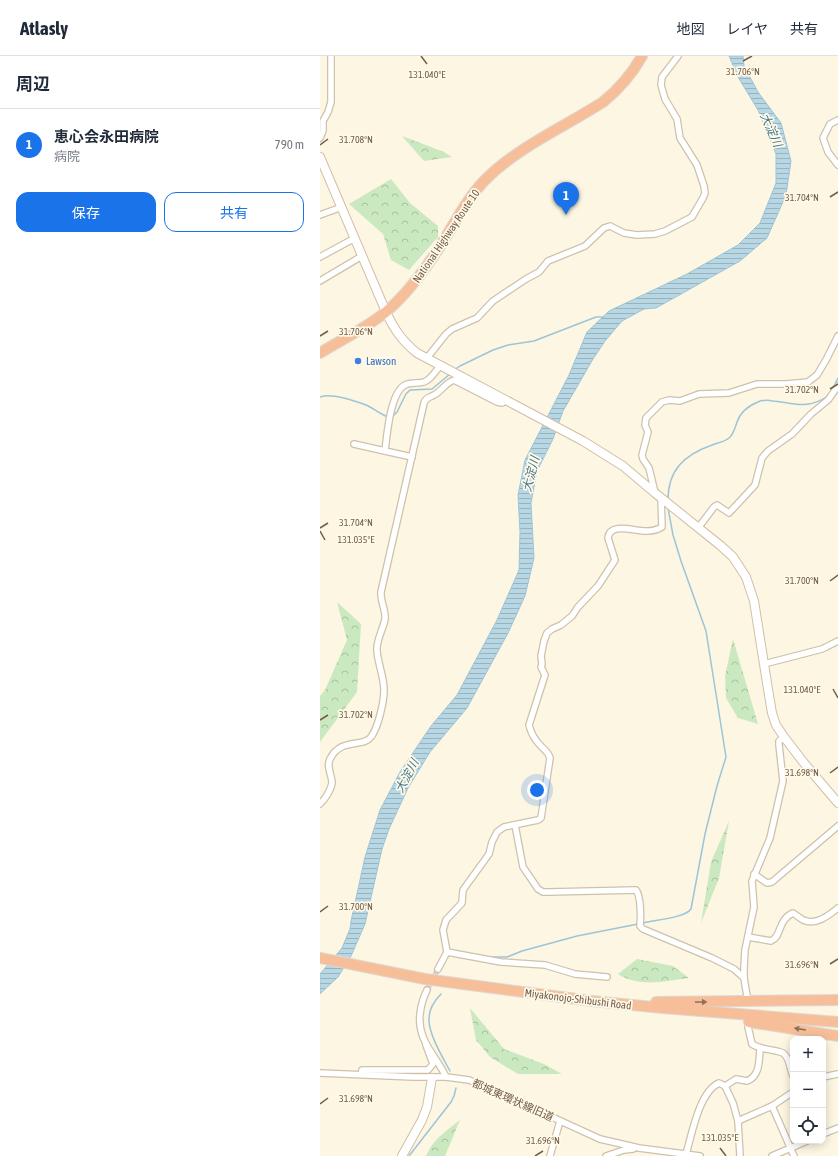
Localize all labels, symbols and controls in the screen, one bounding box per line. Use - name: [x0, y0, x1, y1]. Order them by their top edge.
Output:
- text: Atlasly: [20, 17, 68, 39]
- text: 地図: [676, 21, 704, 37]
- text: レイヤ: [726, 21, 768, 37]
- text: 共有: [790, 21, 818, 37]
- text: 31.706°N: [726, 66, 760, 77]
- text: 131.040°E: [409, 69, 446, 80]
- text: 周辺: [16, 74, 50, 94]
- water label: 大淀川: [757, 111, 786, 151]
- text: 恵心会永田病院: [54, 128, 159, 145]
- text: 31.708°N: [339, 134, 373, 145]
- text: 1: [26, 137, 32, 152]
- text: 790 m: [275, 137, 304, 152]
- text: 病院: [54, 149, 80, 164]
- pin: 1: [553, 182, 579, 215]
- street label: National Highway Route 10: [410, 187, 482, 285]
- button: 保存: [16, 192, 156, 232]
- button: 共有: [164, 192, 304, 232]
- text: 31.704°N: [785, 192, 819, 203]
- text: 31.706°N: [339, 326, 373, 337]
- place label: Lawson: [366, 355, 396, 367]
- marker: Lawson: [353, 356, 363, 366]
- text: 31.702°N: [785, 384, 819, 395]
- water label: 大淀川: [520, 453, 543, 493]
- text: 31.704°N: [339, 517, 373, 528]
- text: 131.035°E: [338, 534, 375, 545]
- text: 31.700°N: [785, 575, 819, 586]
- text: 131.040°E: [784, 684, 821, 695]
- text: 31.702°N: [339, 709, 373, 720]
- water label: 大淀川: [392, 755, 423, 795]
- text: 31.698°N: [785, 767, 819, 778]
- your location: [527, 780, 547, 800]
- text: 31.700°N: [339, 901, 373, 912]
- text: 31.696°N: [785, 959, 819, 970]
- street label: Miyakonojo-Shibushi Road: [524, 986, 632, 1012]
- one-way arrow: [695, 999, 708, 1005]
- one-way arrow: [793, 1026, 806, 1032]
- map controls: [790, 1036, 826, 1144]
- button: +: [790, 1036, 826, 1072]
- button: −: [790, 1072, 826, 1108]
- street label: 都城東環状線旧道: [470, 1077, 556, 1123]
- text: 31.698°N: [339, 1093, 373, 1104]
- button: locate: [790, 1108, 826, 1144]
- text: 131.035°E: [702, 1132, 739, 1143]
- text: 31.696°N: [526, 1135, 560, 1146]

